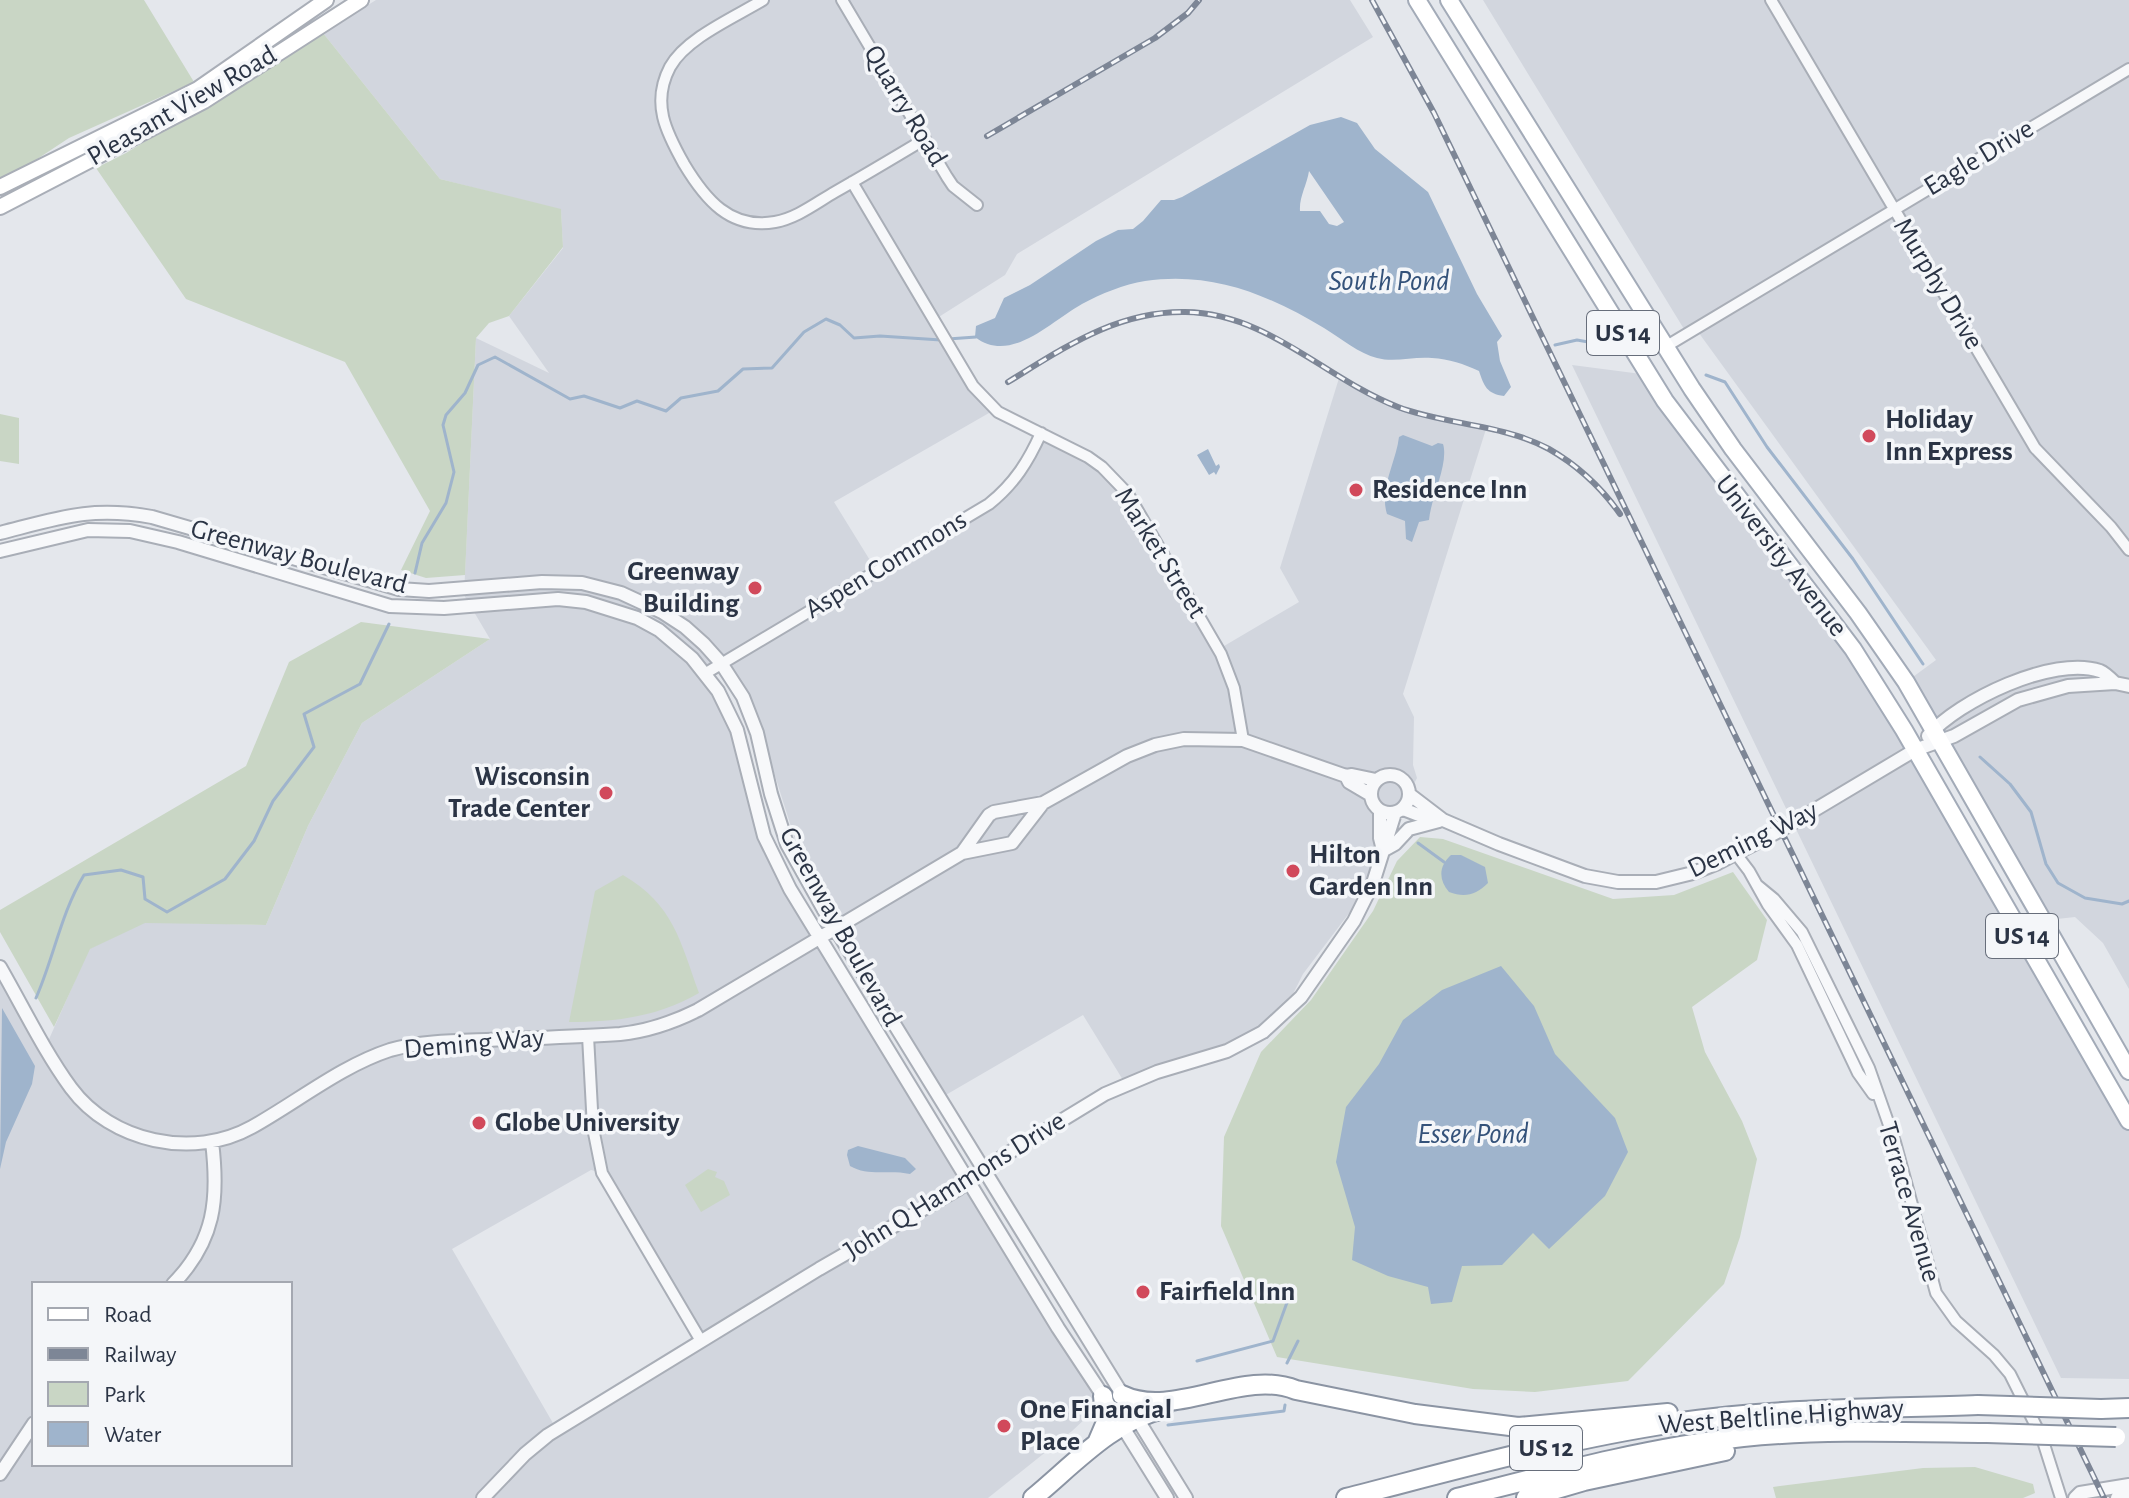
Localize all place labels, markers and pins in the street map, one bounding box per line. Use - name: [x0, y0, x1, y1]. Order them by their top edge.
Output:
- place label: Holiday Inn Express: [1885, 406, 2013, 466]
- marker: Holiday Inn Express: [1860, 427, 1878, 445]
- place label: Residence Inn: [1372, 476, 1527, 504]
- marker: Residence Inn: [1347, 481, 1365, 499]
- place label: Greenway Building: [627, 558, 740, 618]
- marker: Greenway Building: [746, 579, 764, 597]
- place label: Wisconsin Trade Center: [448, 763, 590, 823]
- marker: Wisconsin Trade Center: [597, 784, 615, 802]
- place label: Hilton Garden Inn: [1309, 841, 1433, 901]
- marker: Hilton Garden Inn: [1284, 862, 1302, 880]
- place label: Globe University: [495, 1109, 680, 1137]
- marker: Globe University: [470, 1114, 488, 1132]
- place label: Fairfield Inn: [1159, 1278, 1295, 1306]
- marker: Fairfield Inn: [1134, 1283, 1152, 1301]
- place label: One Financial Place: [1020, 1396, 1172, 1456]
- marker: One Financial Place: [995, 1417, 1013, 1435]

